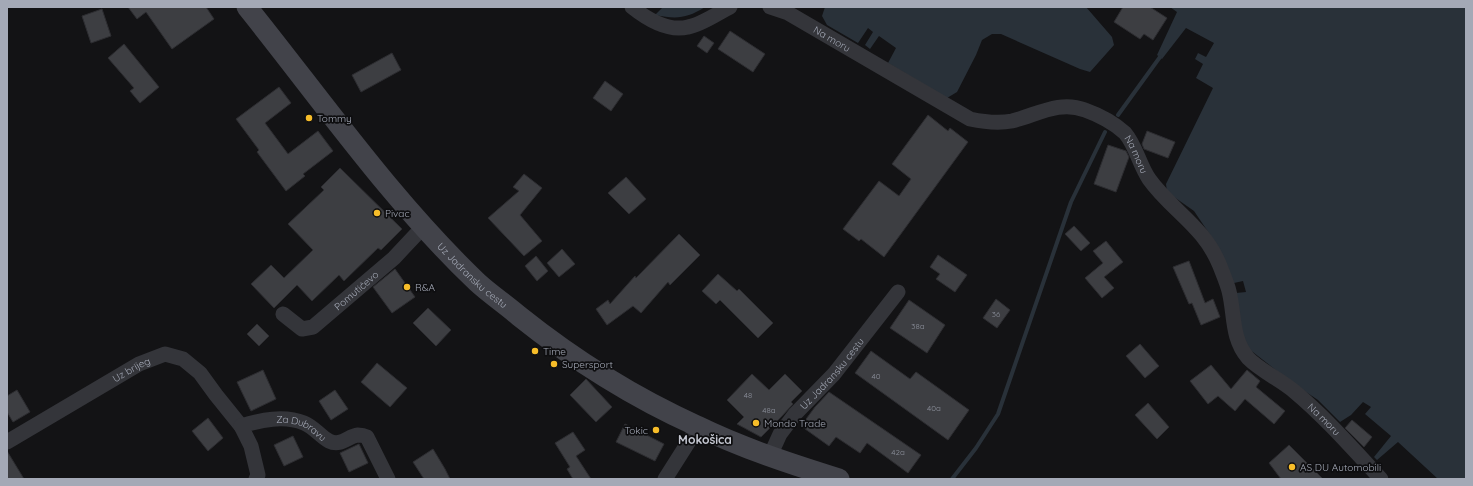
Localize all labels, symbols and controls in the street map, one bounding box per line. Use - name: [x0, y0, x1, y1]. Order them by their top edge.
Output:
- street label: Na moru: [811, 23, 853, 55]
- place label: Tommy: [317, 112, 352, 125]
- marker: Tommy: [304, 113, 314, 123]
- street label: Na moru: [1122, 133, 1151, 176]
- place label: Pivac: [385, 207, 410, 220]
- marker: Pivac: [372, 208, 382, 218]
- street label: Uz Jadransku cestu: [434, 240, 510, 311]
- street label: Pomutićevo: [332, 268, 381, 313]
- place label: R&A: [415, 281, 435, 294]
- marker: R&A: [402, 282, 412, 292]
- house number: 36: [992, 309, 1001, 319]
- house number: 38a: [911, 321, 925, 331]
- street label: Uz Jadransku cestu: [797, 335, 867, 412]
- place label: Time: [543, 345, 566, 358]
- marker: Time: [530, 346, 540, 356]
- street label: Uz brijeg: [110, 354, 152, 385]
- place label: Supersport: [562, 358, 614, 371]
- marker: Supersport: [549, 359, 559, 369]
- house number: 40: [872, 371, 881, 381]
- house number: 48: [744, 390, 752, 400]
- street label: Na moru: [1305, 400, 1343, 438]
- house number: 40a: [927, 403, 941, 413]
- house number: 48a: [762, 405, 776, 415]
- street label: Za Dubravu: [276, 413, 329, 444]
- place label: Mondo Trade: [764, 417, 826, 430]
- marker: Mondo Trade: [751, 418, 761, 428]
- place label: Tokic: [624, 424, 648, 437]
- marker: Tokic: [651, 425, 661, 435]
- district label: Mokošica: [678, 432, 732, 447]
- house number: 42a: [891, 447, 905, 457]
- place label: AS DU Automobili: [1300, 461, 1381, 474]
- marker: AS DU Automobili: [1287, 462, 1297, 472]

